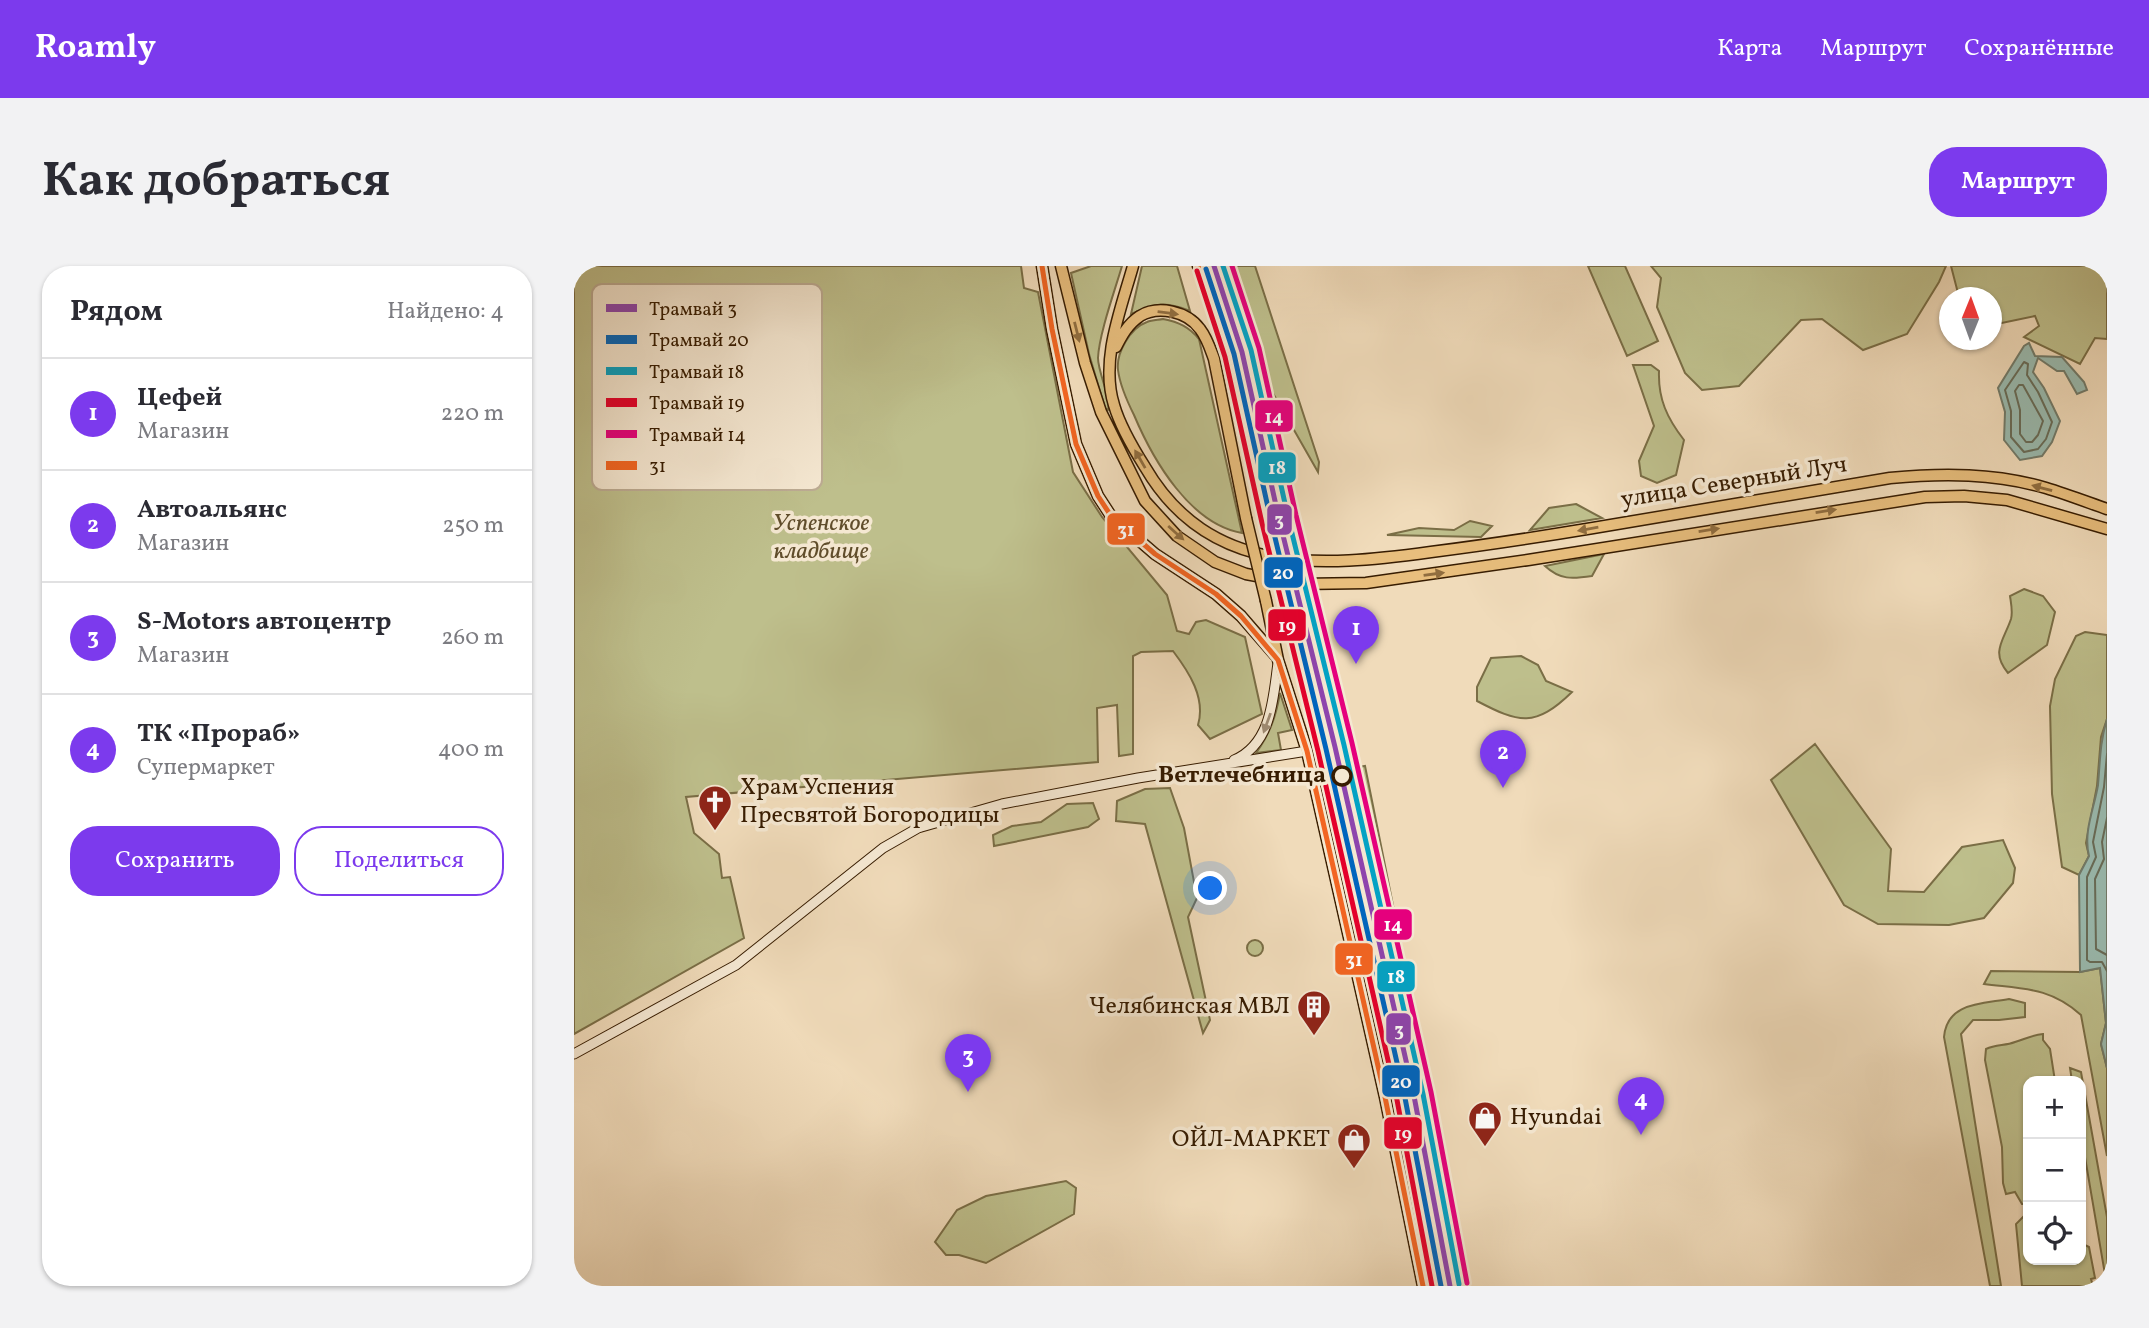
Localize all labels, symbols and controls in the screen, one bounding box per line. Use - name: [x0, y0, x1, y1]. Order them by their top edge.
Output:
- text: Roamly: [35, 26, 156, 72]
- text: Карта: [1717, 32, 1782, 66]
- text: Маршрут: [1820, 32, 1926, 66]
- text: Сохранённые: [1964, 32, 2114, 66]
- button: Маршрут: [1929, 147, 2107, 217]
- text: Как добраться: [42, 148, 390, 217]
- legend: [592, 284, 822, 490]
- north arrow: [1939, 287, 2002, 350]
- text: Рядом: [70, 291, 163, 333]
- text: Найдено: 4: [387, 296, 504, 328]
- text: Трамвай 3: [649, 297, 737, 323]
- one-way arrow: [1157, 307, 1179, 318]
- one-way arrow: [1072, 321, 1083, 343]
- text: Трамвай 20: [649, 328, 749, 354]
- text: Трамвай 18: [649, 360, 744, 386]
- text: Цефей: [137, 380, 222, 416]
- text: Трамвай 19: [649, 391, 745, 417]
- text: 1: [88, 398, 98, 430]
- text: 220 m: [441, 398, 504, 430]
- line badge: 14: [1254, 399, 1294, 433]
- text: 14: [1264, 405, 1284, 431]
- text: Магазин: [137, 416, 229, 448]
- text: Трамвай 14: [649, 423, 746, 449]
- street label: улица Северный Луч: [1618, 448, 1850, 518]
- one-way arrow: [1134, 449, 1146, 468]
- line badge: 18: [1257, 451, 1297, 484]
- text: 31: [649, 454, 666, 480]
- text: 18: [1268, 456, 1286, 482]
- one-way arrow: [2032, 482, 2053, 492]
- text: Автоальянс: [137, 492, 287, 528]
- line badge: 3: [1266, 503, 1293, 536]
- one-way arrow: [1815, 506, 1837, 517]
- park label: Успенское кладбище: [773, 507, 870, 569]
- text: 3: [1274, 508, 1284, 534]
- text: 2: [87, 510, 99, 542]
- text: 250 m: [442, 510, 504, 542]
- line badge: 31: [1106, 512, 1146, 546]
- text: 31: [1117, 518, 1135, 544]
- one-way arrow: [1576, 523, 1598, 534]
- one-way arrow: [1698, 524, 1720, 535]
- one-way arrow: [1167, 525, 1184, 541]
- text: Магазин: [137, 528, 229, 560]
- line badge: 20: [1263, 556, 1304, 589]
- text: 20: [1272, 561, 1294, 587]
- one-way arrow: [1423, 568, 1445, 579]
- text: S-Motors автоцентр: [137, 604, 391, 640]
- pin: 1: [1333, 606, 1379, 664]
- line badge: 19: [1267, 608, 1307, 642]
- text: 19: [1278, 614, 1296, 640]
- text: 3: [87, 622, 99, 654]
- text: 260 m: [441, 622, 504, 654]
- text: Магазин: [137, 640, 229, 672]
- one-way arrow: [1261, 712, 1272, 733]
- text: ТК «Прораб»: [137, 716, 300, 752]
- pin: 2: [1480, 730, 1526, 788]
- text: 4: [86, 734, 100, 766]
- text: 400 m: [438, 734, 504, 766]
- text: Супермаркет: [137, 752, 275, 784]
- place label: Ветлечебница: [1158, 759, 1326, 793]
- marker: Ветлечебница: [1332, 766, 1352, 786]
- place label: Храм Успения Пресвятой Богородицы: [740, 771, 999, 833]
- church icon: Храм Успения Пресвятой Богородицы: [696, 783, 734, 832]
- button: Сохранить: [70, 826, 280, 896]
- button: Поделиться: [294, 826, 504, 896]
- your location: [1193, 871, 1227, 905]
- line badge: 14: [1373, 908, 1413, 941]
- text: 14: [1383, 913, 1403, 939]
- line badge: 31: [1334, 942, 1374, 976]
- text: 31: [1345, 948, 1363, 974]
- line badge: 18: [1376, 960, 1416, 993]
- text: 18: [1387, 965, 1405, 991]
- building icon: Челябинская МВЛ: [1295, 988, 1333, 1037]
- place label: Челябинская МВЛ: [1089, 990, 1290, 1024]
- line badge: 3: [1385, 1012, 1412, 1046]
- text: 3: [1394, 1018, 1404, 1044]
- pin: 3: [945, 1034, 991, 1092]
- line badge: 20: [1381, 1064, 1421, 1098]
- text: 20: [1390, 1070, 1412, 1096]
- map controls: [2023, 1076, 2086, 1265]
- button: +: [2023, 1076, 2086, 1139]
- pin: 4: [1618, 1077, 1664, 1135]
- shop icon: Hyundai: [1466, 1099, 1504, 1148]
- place label: Hyundai: [1510, 1101, 1602, 1135]
- line badge: 19: [1383, 1116, 1423, 1150]
- shop icon: ОЙЛ-МАРКЕТ: [1335, 1121, 1373, 1170]
- text: 19: [1394, 1122, 1412, 1148]
- place label: ОЙЛ-МАРКЕТ: [1172, 1123, 1330, 1157]
- button: −: [2023, 1139, 2086, 1202]
- button: locate: [2023, 1202, 2086, 1265]

